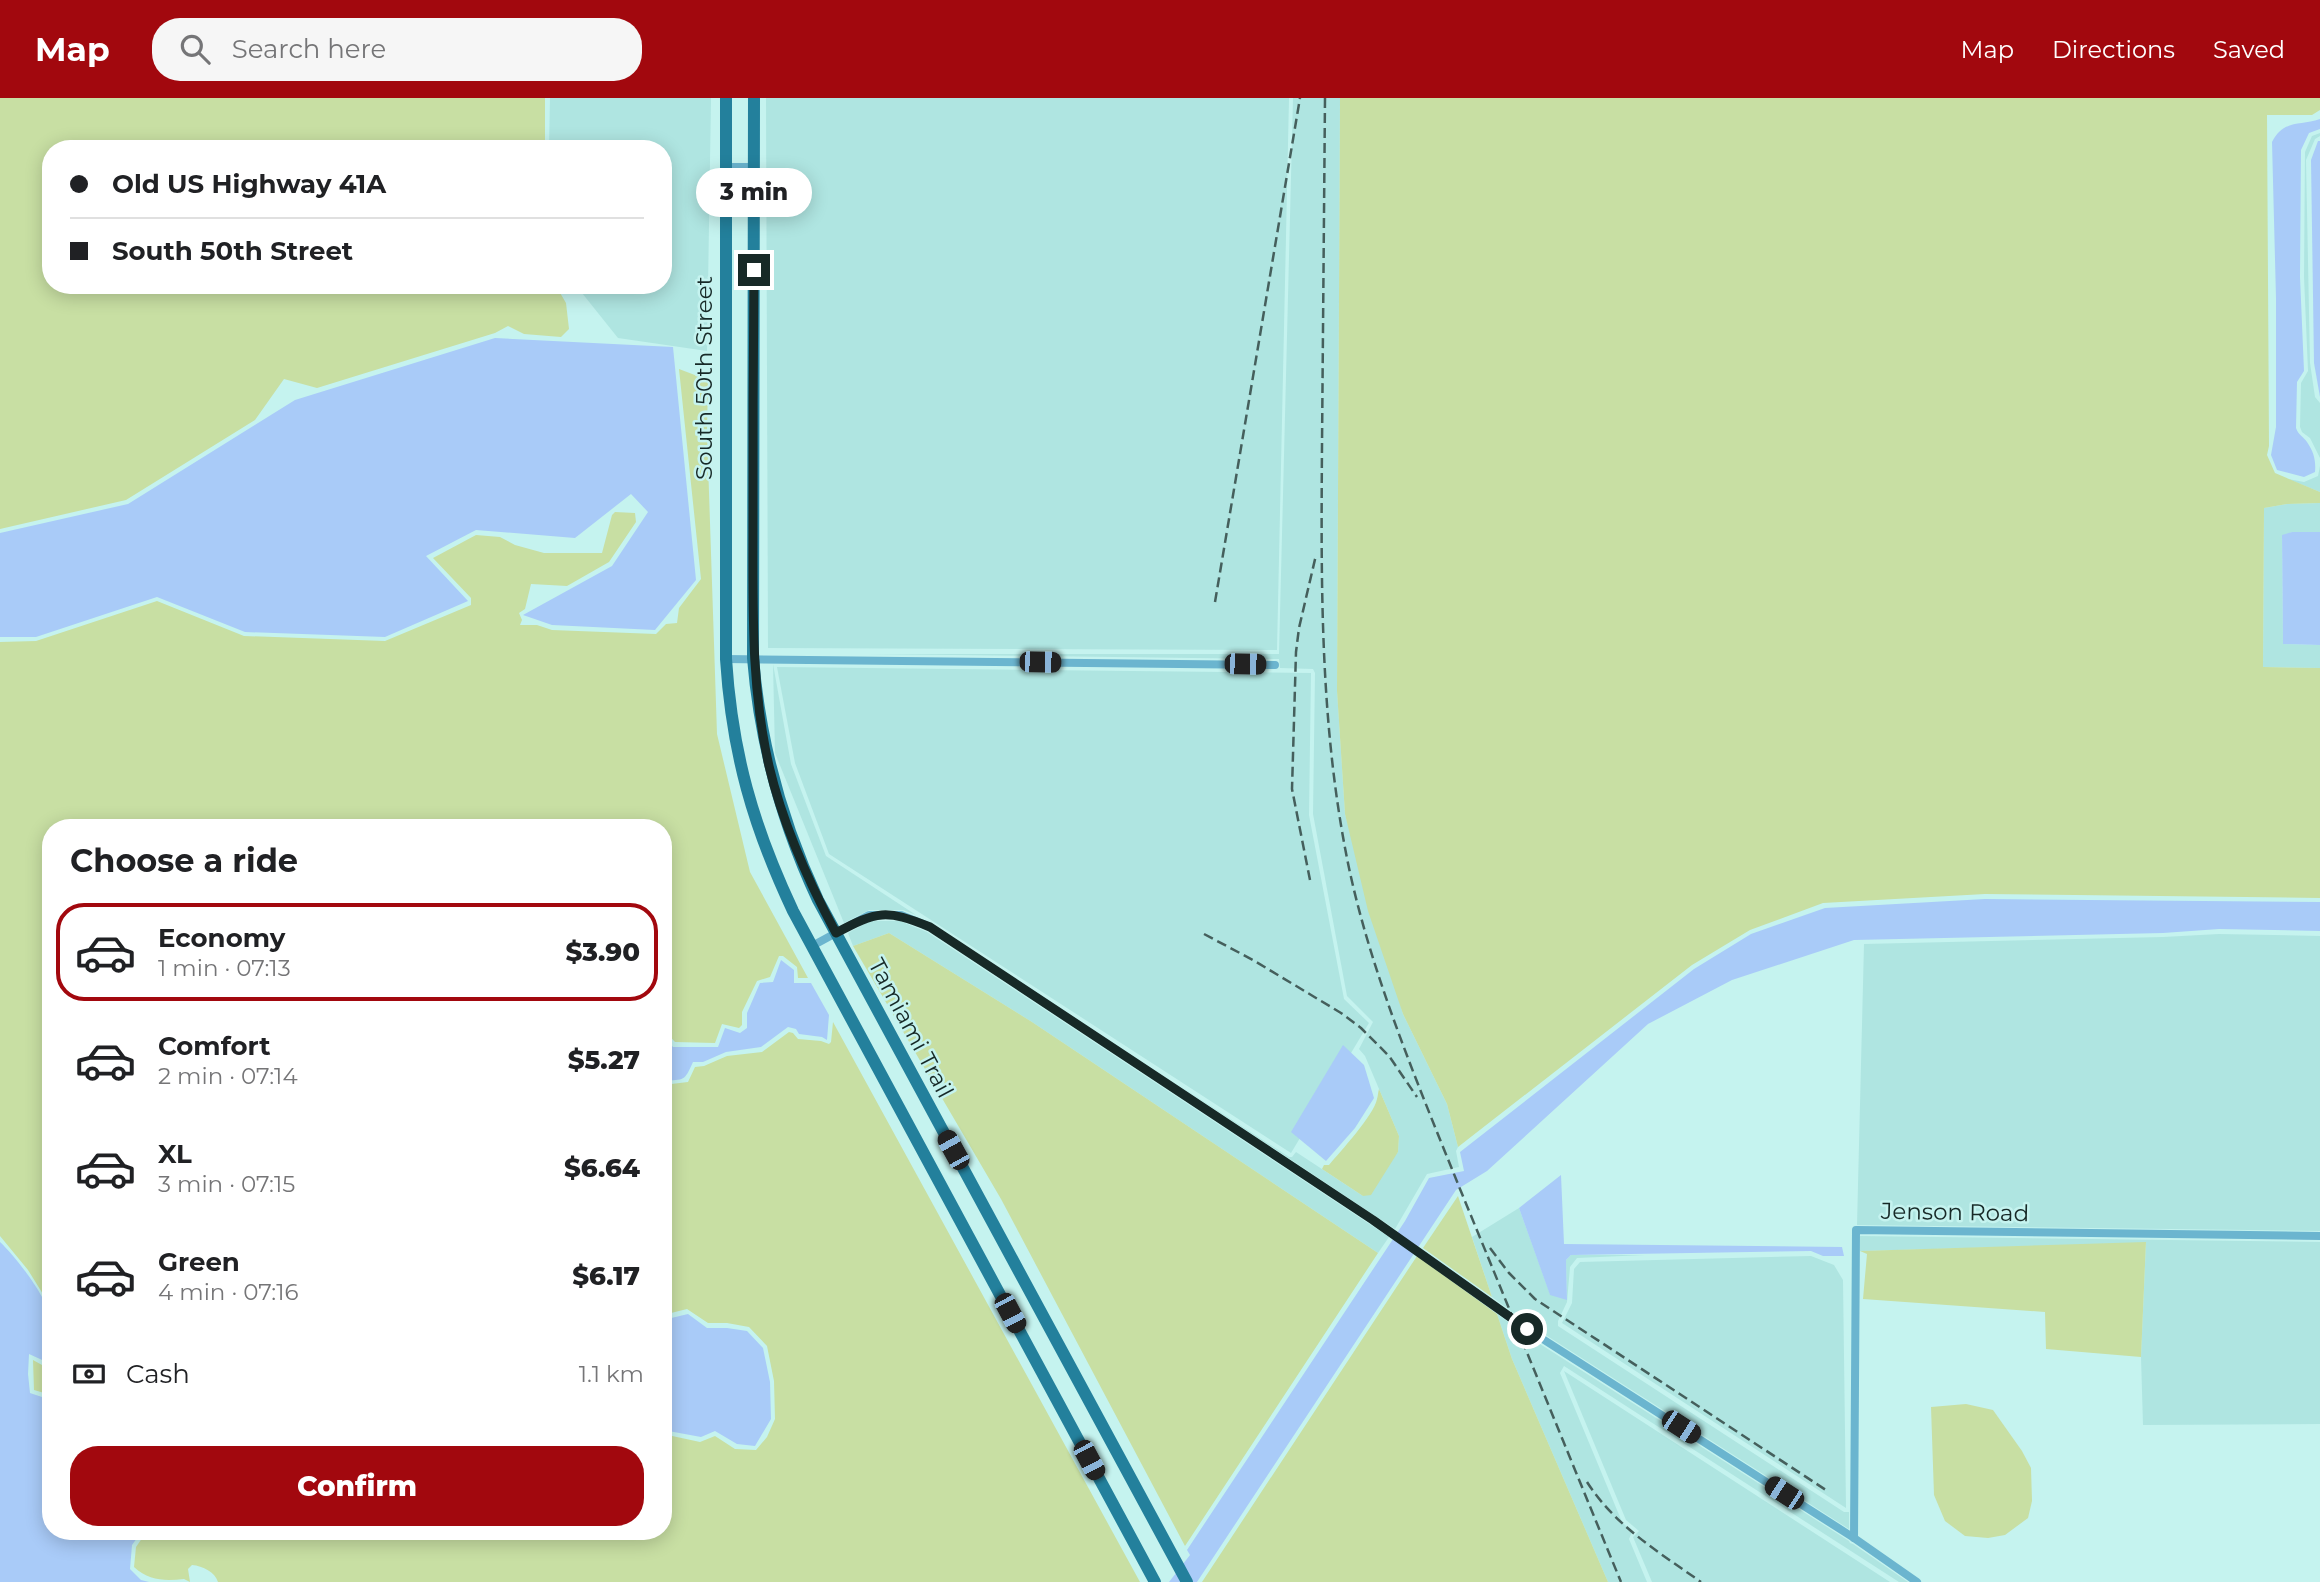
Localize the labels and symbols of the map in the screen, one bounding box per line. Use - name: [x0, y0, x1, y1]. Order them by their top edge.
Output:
- callout: 3 min: [696, 169, 812, 218]
- route end: [738, 254, 770, 286]
- street label: South 50th Street: [690, 276, 718, 480]
- car: [1019, 651, 1062, 673]
- car: [1224, 653, 1267, 675]
- street label: Tamiami Trail: [862, 953, 960, 1103]
- car: [934, 1127, 973, 1173]
- street label: Jenson Road: [1880, 1197, 2029, 1227]
- car: [991, 1290, 1030, 1336]
- route start: [1511, 1313, 1543, 1345]
- car: [1658, 1407, 1705, 1447]
- car: [1070, 1437, 1109, 1483]
- car: [1761, 1473, 1808, 1513]

